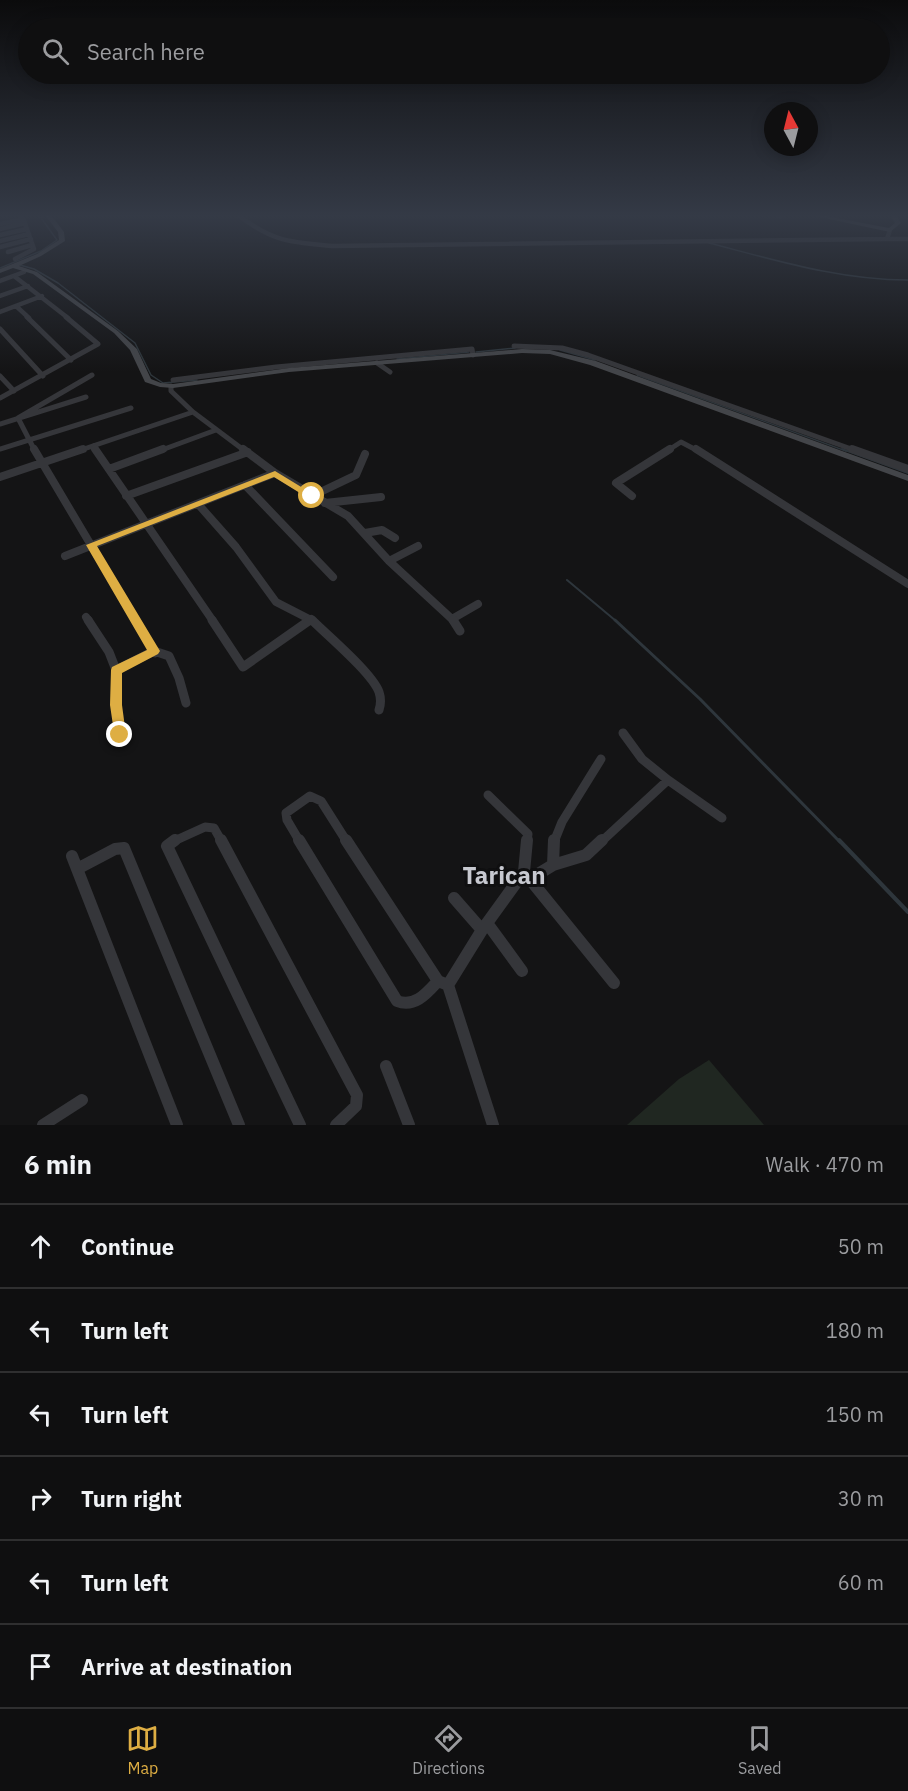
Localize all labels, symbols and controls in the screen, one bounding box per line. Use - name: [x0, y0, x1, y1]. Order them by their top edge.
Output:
- search box: [18, 18, 890, 84]
- icon: search: [39, 35, 72, 68]
- text: Search here: [87, 37, 205, 66]
- north arrow: [764, 102, 818, 156]
- route start: [298, 482, 324, 508]
- route end: [106, 721, 132, 747]
- district label: Tarican: [463, 859, 545, 891]
- text: 6 min: [24, 1147, 92, 1181]
- text: Walk · 470 m: [766, 1151, 884, 1178]
- icon: ahead: [24, 1230, 57, 1263]
- text: Continue: [81, 1232, 174, 1261]
- text: 50 m: [838, 1233, 884, 1260]
- icon: left: [24, 1314, 57, 1347]
- text: Turn left: [81, 1316, 169, 1345]
- text: 180 m: [826, 1317, 884, 1344]
- icon: left: [24, 1398, 57, 1431]
- text: Turn left: [81, 1400, 169, 1429]
- text: 150 m: [826, 1401, 884, 1428]
- icon: right: [24, 1482, 57, 1515]
- text: Turn right: [81, 1484, 182, 1513]
- text: 30 m: [838, 1485, 884, 1512]
- icon: left: [24, 1566, 57, 1599]
- text: Turn left: [81, 1568, 169, 1597]
- text: 60 m: [838, 1569, 884, 1596]
- icon: arrive: [24, 1650, 57, 1683]
- text: Arrive at destination: [81, 1652, 292, 1681]
- tab: Map: [126, 1722, 159, 1778]
- tab: Directions: [412, 1722, 485, 1778]
- tab: Saved: [738, 1722, 782, 1778]

